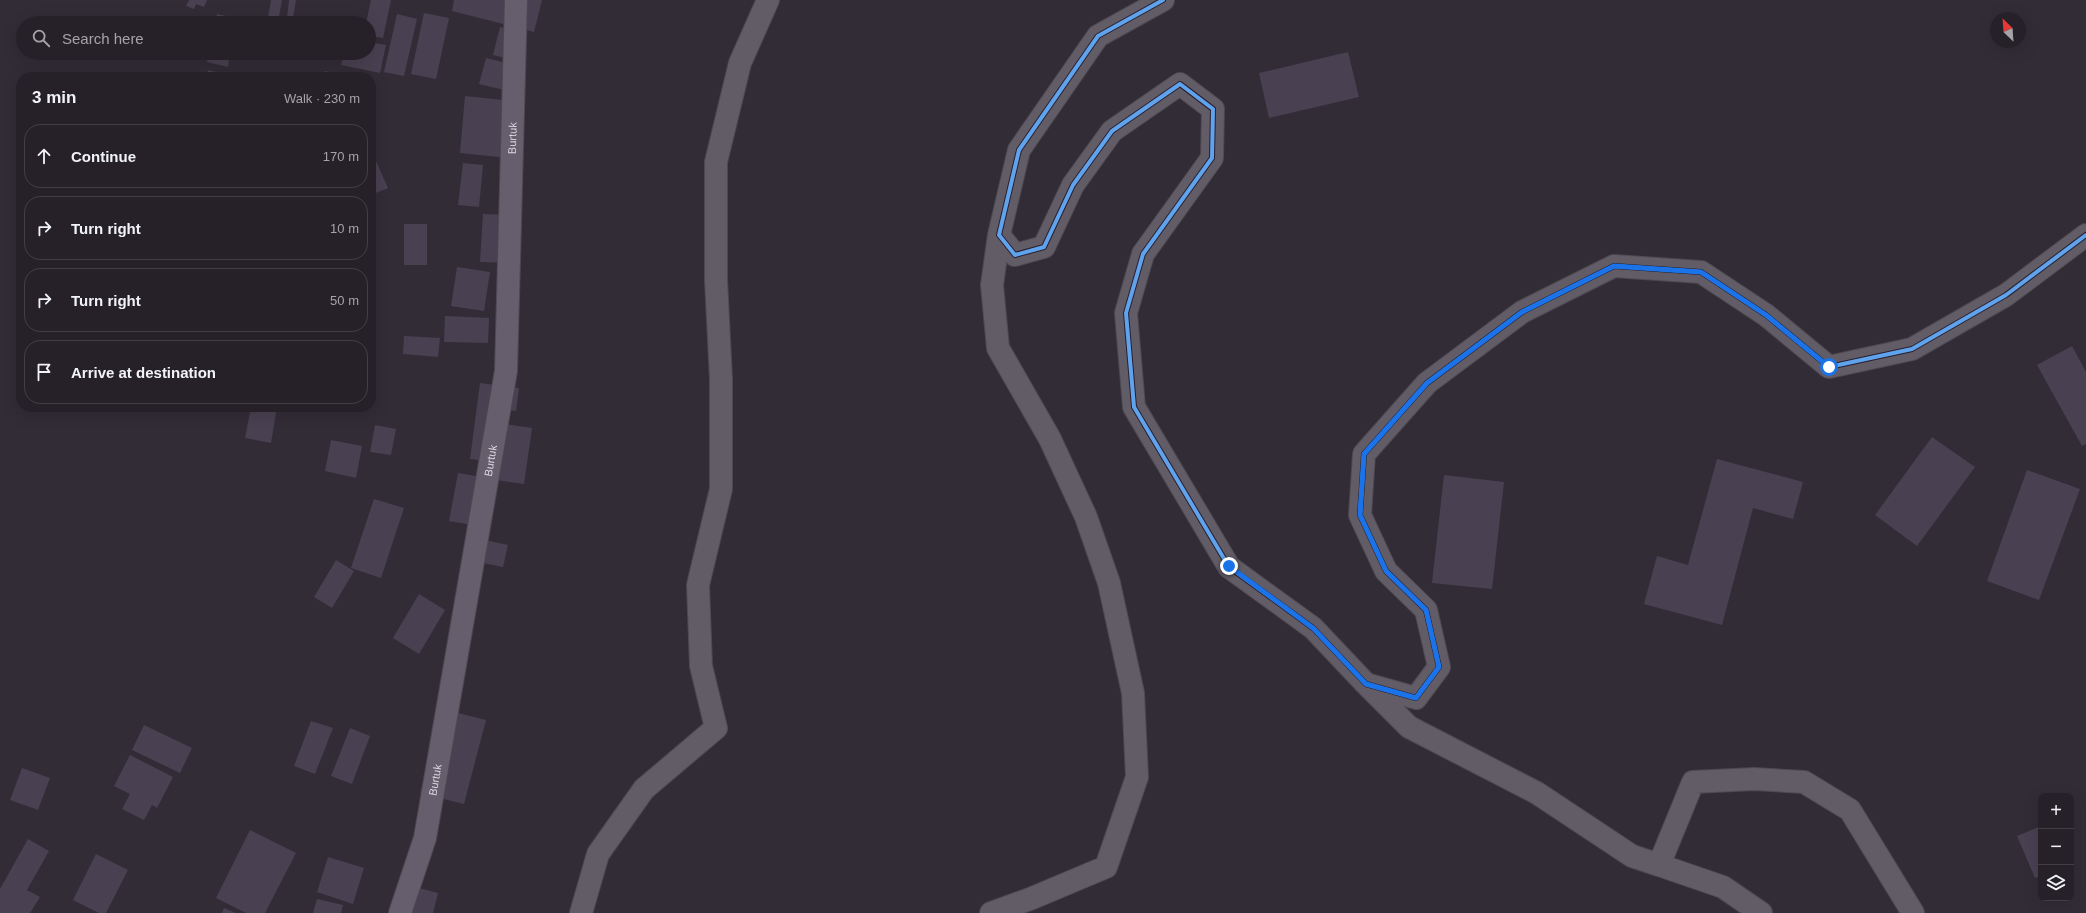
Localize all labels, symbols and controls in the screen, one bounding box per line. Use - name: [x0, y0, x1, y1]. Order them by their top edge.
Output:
- north arrow: [1990, 12, 2026, 48]
- search box: [16, 16, 376, 60]
- icon: search: [30, 27, 52, 49]
- text: Search here: [62, 30, 144, 47]
- text: 3 min: [32, 88, 76, 107]
- text: Walk · 230 m: [284, 91, 360, 106]
- street label: Burtuk: [506, 122, 519, 154]
- icon: ahead: [33, 145, 55, 167]
- text: Continue: [71, 148, 136, 165]
- text: 170 m: [323, 149, 359, 164]
- icon: right: [33, 217, 55, 239]
- text: Turn right: [71, 220, 141, 237]
- text: 10 m: [330, 221, 359, 236]
- icon: right: [33, 289, 55, 311]
- text: Turn right: [71, 292, 141, 309]
- text: 50 m: [330, 293, 359, 308]
- route start: [1820, 358, 1838, 376]
- icon: arrive: [33, 361, 55, 383]
- text: Arrive at destination: [71, 364, 216, 381]
- street label: Burtuk: [482, 443, 499, 477]
- route end: [1220, 557, 1238, 575]
- street label: Burtuk: [426, 763, 444, 797]
- map controls: [2038, 793, 2074, 901]
- button: +: [2038, 793, 2074, 829]
- button: −: [2038, 829, 2074, 865]
- button: layers: [2038, 865, 2074, 901]

